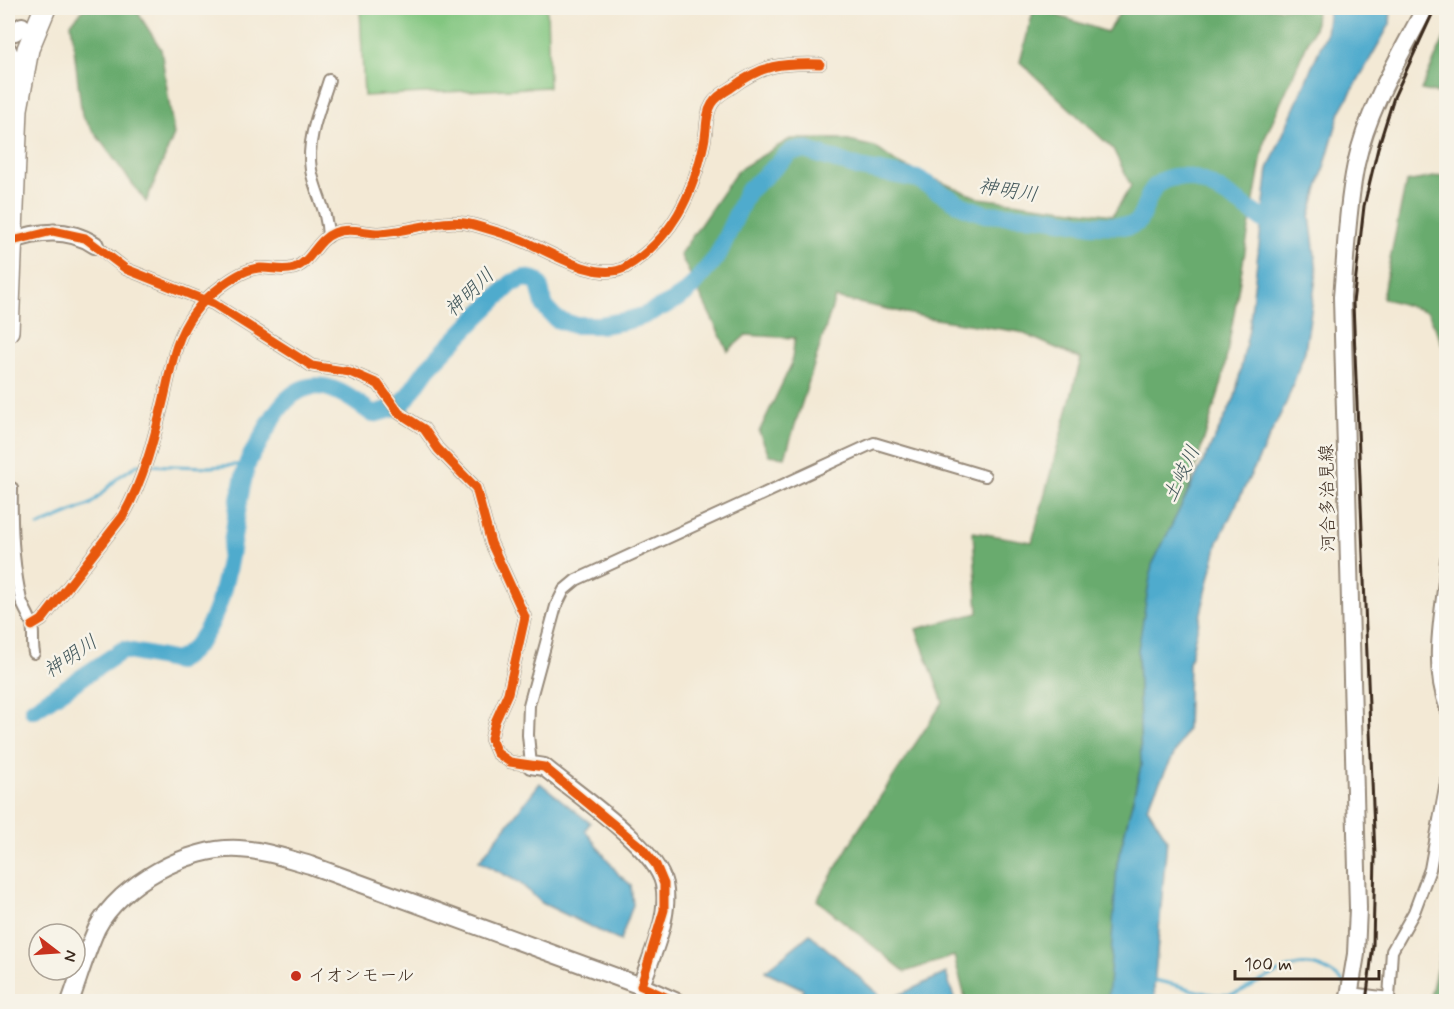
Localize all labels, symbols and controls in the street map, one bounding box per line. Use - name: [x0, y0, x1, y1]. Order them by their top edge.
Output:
- water label: 神明川: [976, 173, 1040, 209]
- water label: 神明川: [439, 262, 501, 324]
- water label: 土岐川: [1157, 441, 1207, 507]
- street label: 河合多治見線: [1315, 444, 1341, 552]
- water label: 神明川: [39, 629, 103, 685]
- north arrow: [27, 922, 87, 982]
- scale bar: [1235, 943, 1379, 981]
- text: N: [58, 948, 82, 964]
- text: 100 m: [1244, 953, 1292, 977]
- place label: イオンモール: [308, 964, 414, 988]
- marker: イオンモール: [289, 969, 303, 983]

